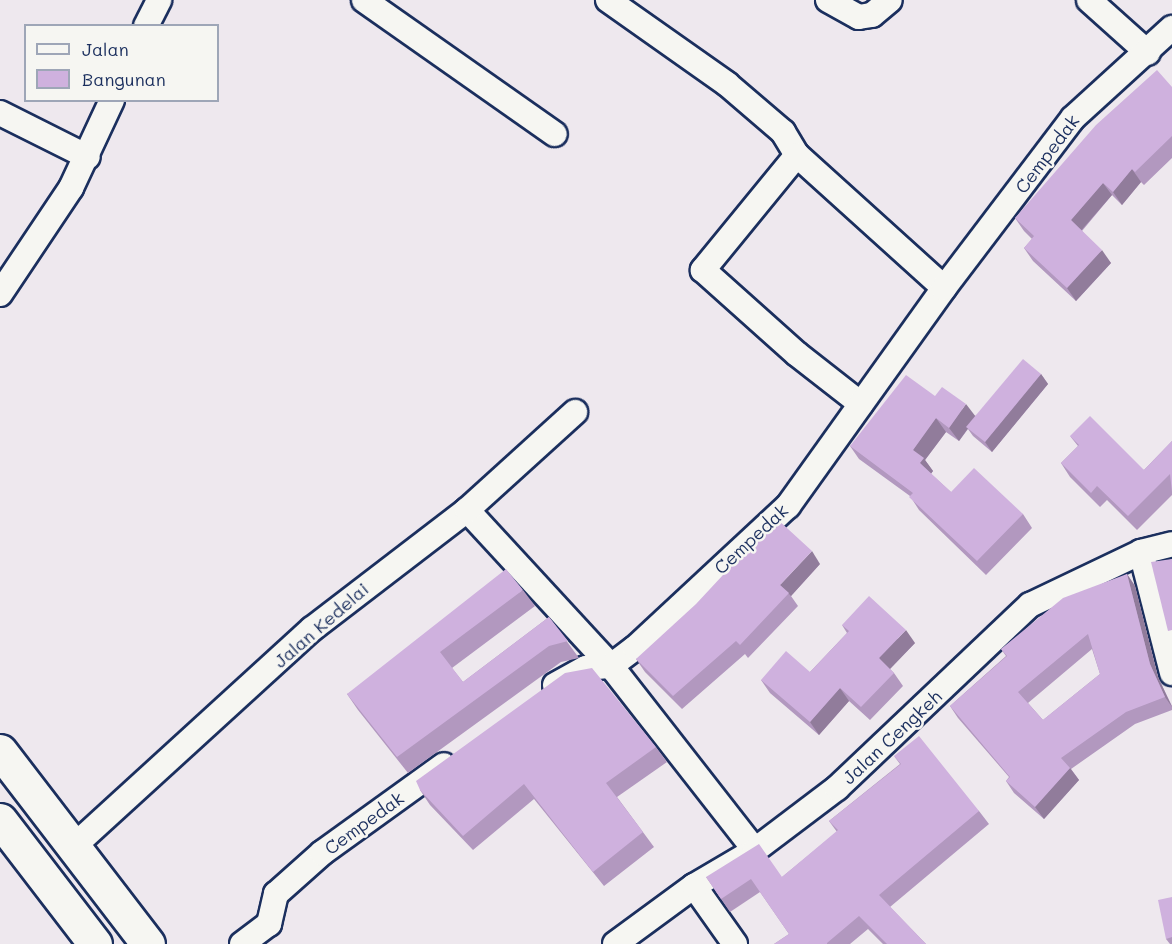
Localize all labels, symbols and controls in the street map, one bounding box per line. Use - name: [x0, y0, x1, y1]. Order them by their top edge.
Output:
- legend: [24, 24, 219, 102]
- text: Jalan: [82, 37, 129, 61]
- text: Bangunan: [82, 67, 166, 91]
- street label: Cempedak: [1010, 110, 1084, 198]
- street label: Cempedak: [710, 499, 792, 579]
- street label: Jalan Kedelai: [269, 578, 373, 672]
- street label: Jalan Cengkeh: [838, 686, 946, 788]
- street label: Cempedak: [320, 787, 408, 859]

